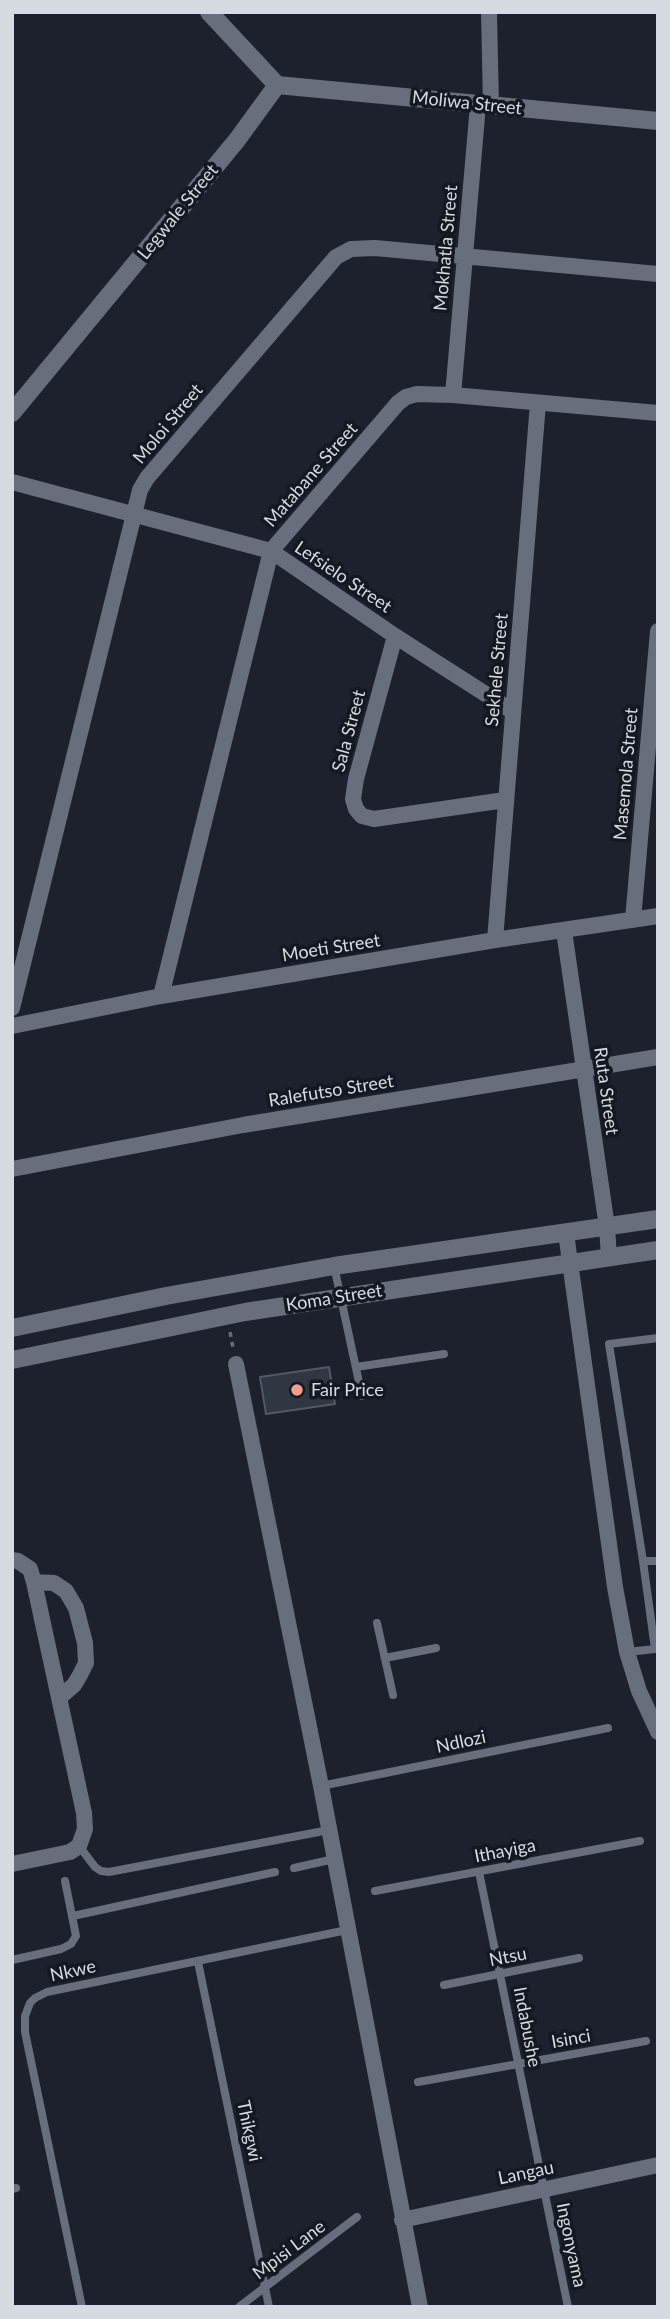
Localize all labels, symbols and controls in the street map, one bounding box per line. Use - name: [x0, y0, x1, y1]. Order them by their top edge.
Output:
- street label: Moliwa Street: [411, 87, 523, 119]
- street label: Legwale Street: [133, 160, 223, 264]
- street label: Mokhatla Street: [430, 184, 462, 312]
- street label: Moloi Street: [128, 380, 208, 468]
- street label: Matabane Street: [260, 418, 362, 532]
- street label: Lefsielo Street: [290, 537, 396, 617]
- street label: Sekhele Street: [481, 612, 513, 728]
- street label: Sala Street: [328, 688, 370, 774]
- street label: Masemola Street: [609, 707, 643, 841]
- street label: Moeti Street: [280, 930, 382, 966]
- street label: Ruta Street: [589, 1046, 623, 1136]
- street label: Ralefutso Street: [267, 1070, 395, 1112]
- street label: Koma Street: [284, 1280, 384, 1316]
- place label: Fair Price: [311, 1379, 384, 1401]
- marker: Fair Price: [289, 1382, 305, 1398]
- street label: Ndlozi: [434, 1726, 488, 1758]
- street label: Ithayiga: [473, 1834, 537, 1868]
- street label: Ntsu: [487, 1943, 529, 1971]
- street label: Nkwe: [48, 1956, 98, 1986]
- street label: Indabushe: [509, 1985, 545, 2069]
- street label: Isinci: [550, 2025, 592, 2053]
- street label: Thikgwi: [232, 2099, 266, 2163]
- street label: Langau: [496, 2157, 556, 2189]
- street label: Ingonyama: [551, 2201, 591, 2289]
- street label: Mpisi Lane: [248, 2216, 330, 2284]

